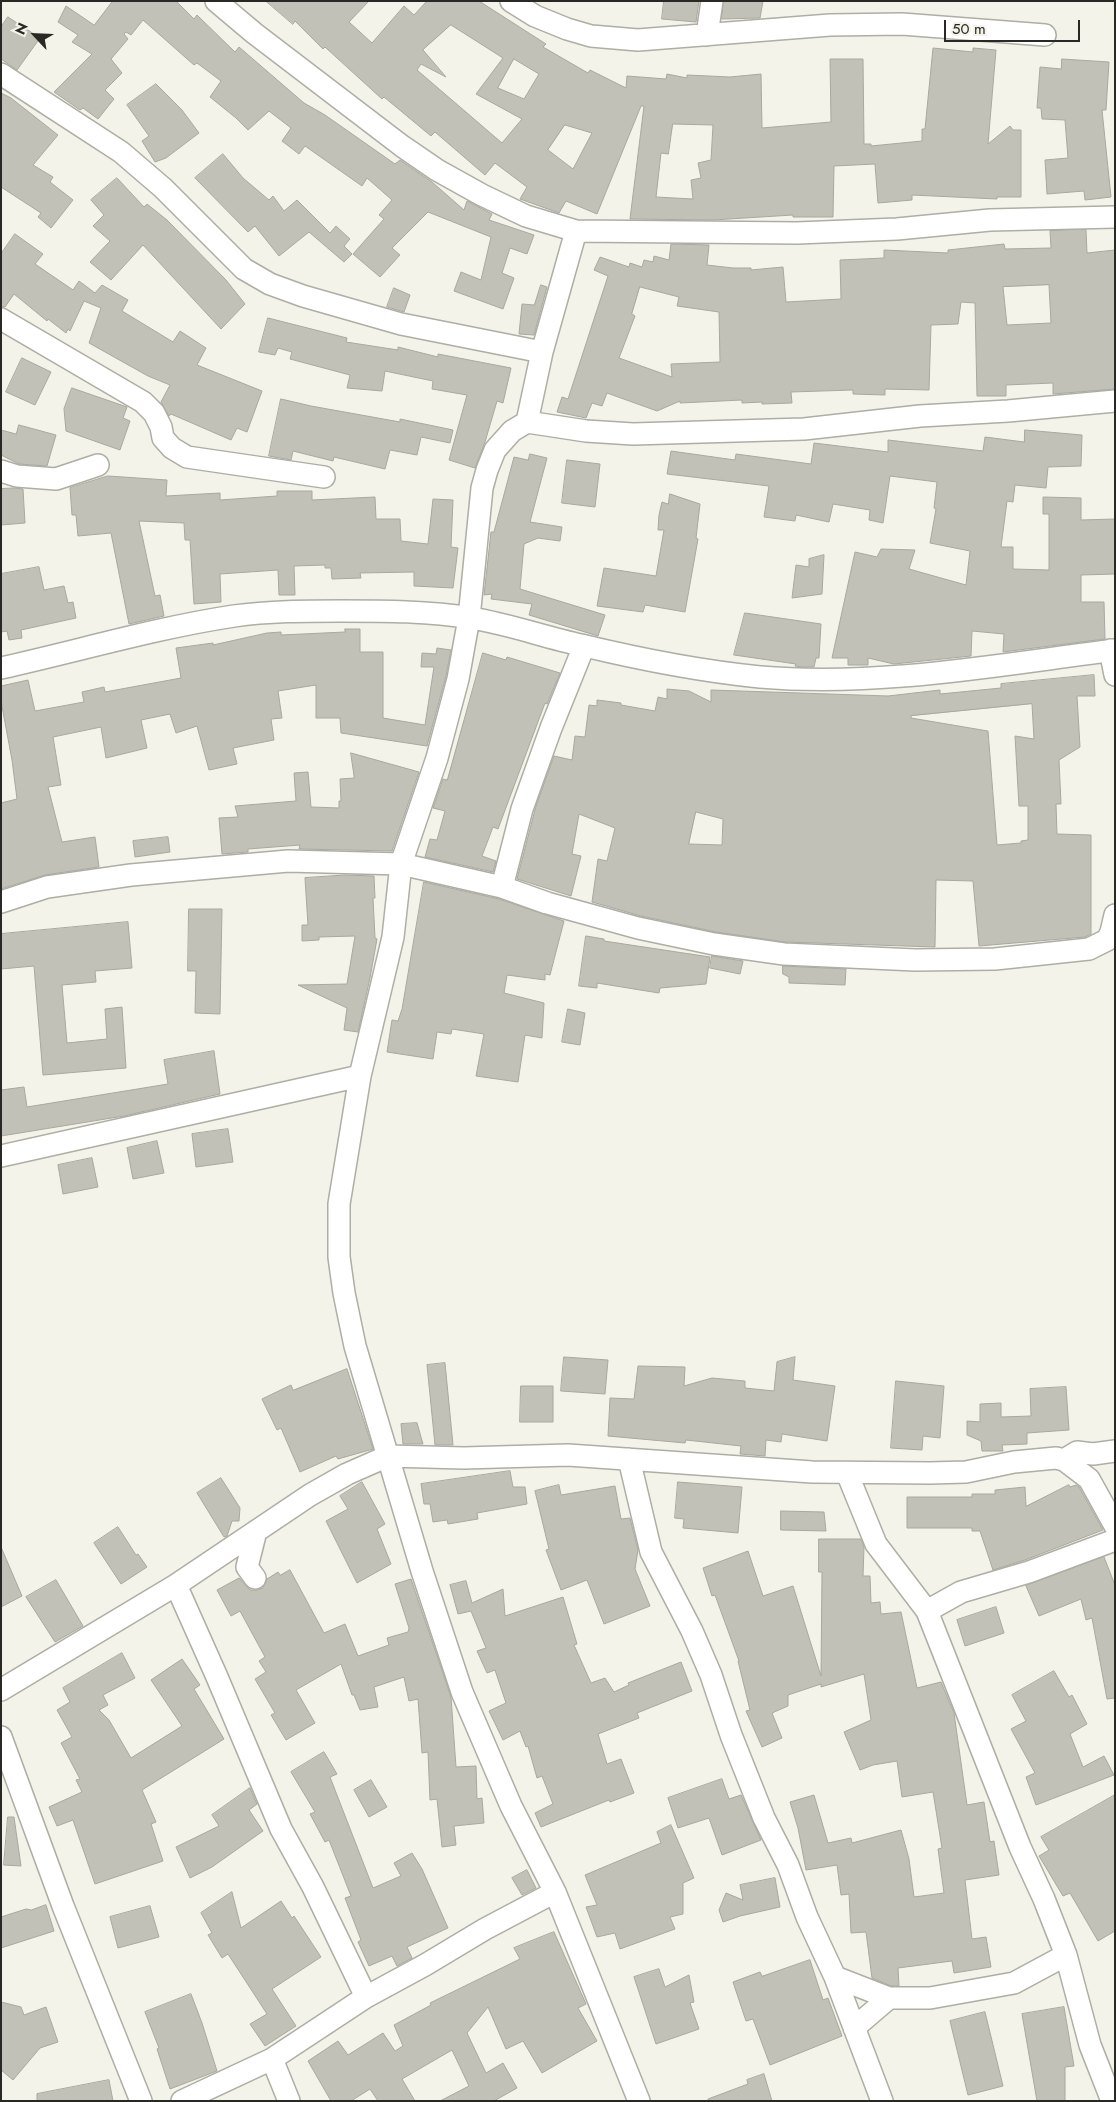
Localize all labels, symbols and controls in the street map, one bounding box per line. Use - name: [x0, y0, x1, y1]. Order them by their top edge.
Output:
- north arrow: [10, 10, 60, 60]
- scale bar: [946, 10, 1082, 42]
- text: 50 m: [952, 18, 986, 40]
- text: N: [10, 19, 33, 38]

